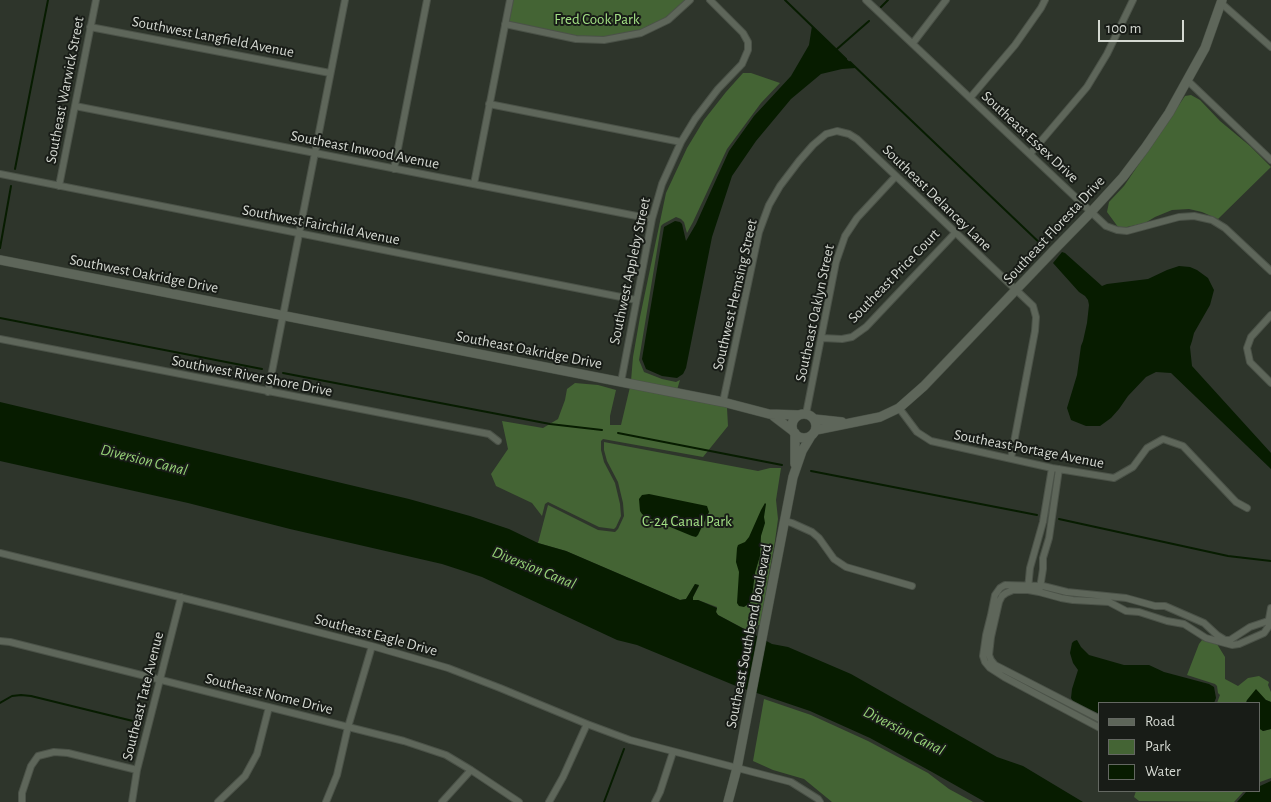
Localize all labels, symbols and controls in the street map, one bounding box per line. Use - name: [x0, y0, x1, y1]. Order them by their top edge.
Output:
- park label: Fred Cook Park: [554, 10, 640, 28]
- scale bar: [1101, 10, 1187, 42]
- street label: Southwest Langfield Avenue: [130, 12, 296, 62]
- street label: Southeast Warwick Street: [42, 15, 88, 165]
- text: 100 m: [1106, 21, 1141, 36]
- street label: Southeast Essex Drive: [978, 87, 1082, 187]
- street label: Southeast Inwood Avenue: [289, 127, 441, 173]
- street label: Southeast Delancey Lane: [879, 141, 995, 255]
- street label: Southeast Floresta Drive: [999, 172, 1109, 288]
- street label: Southwest Appleby Street: [606, 196, 654, 346]
- street label: Southwest Fairchild Avenue: [241, 201, 401, 249]
- street label: Southwest Hemsing Street: [709, 218, 761, 372]
- street label: Southeast Price Court: [844, 225, 944, 327]
- street label: Southeast Oaklyn Street: [792, 243, 838, 383]
- street label: Southwest Oakridge Drive: [68, 251, 220, 297]
- street label: Southeast Oakridge Drive: [454, 327, 604, 373]
- street label: Southwest River Shore Drive: [170, 352, 334, 400]
- street label: Southeast Portage Avenue: [952, 426, 1106, 472]
- water label: Diversion Canal: [98, 440, 190, 480]
- park label: C-24 Canal Park: [642, 512, 732, 530]
- water label: Diversion Canal: [489, 542, 579, 594]
- street label: Southeast Southbend Boulevard: [722, 542, 776, 730]
- street label: Southeast Eagle Drive: [313, 610, 439, 660]
- street label: Southeast Tate Avenue: [118, 630, 168, 762]
- street label: Southeast Nome Drive: [203, 669, 335, 719]
- water label: Diversion Canal: [860, 702, 948, 760]
- legend: [1098, 702, 1261, 792]
- text: Road: [1145, 714, 1175, 729]
- text: Park: [1145, 739, 1171, 754]
- text: Water: [1145, 764, 1181, 779]

